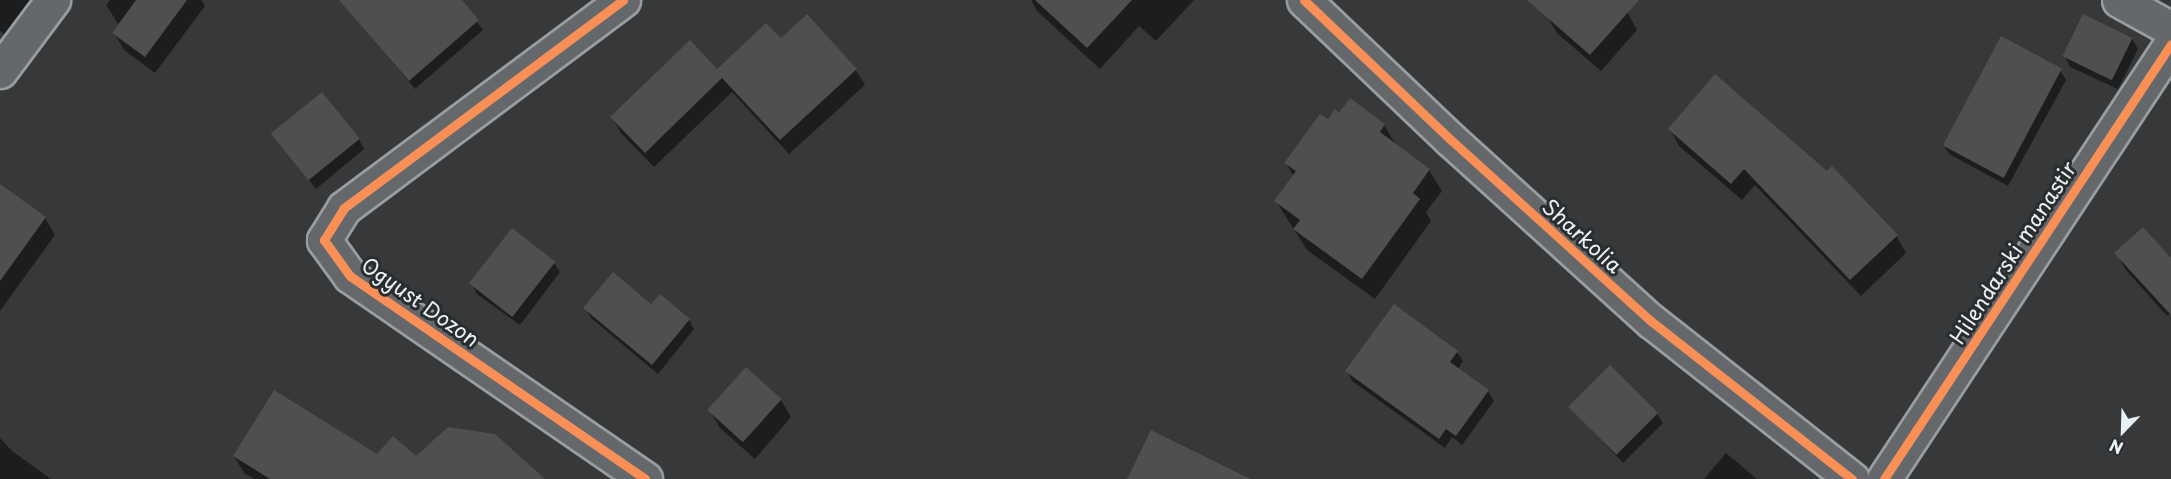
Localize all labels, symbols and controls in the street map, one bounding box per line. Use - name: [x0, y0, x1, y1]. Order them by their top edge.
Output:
- street label: Hilendarski manastir: [1943, 155, 2081, 349]
- street label: Sharkolia: [1538, 193, 1628, 277]
- street label: Ogyust Dozon: [357, 251, 485, 351]
- north arrow: [2093, 401, 2153, 461]
- text: N: [2105, 434, 2126, 461]

